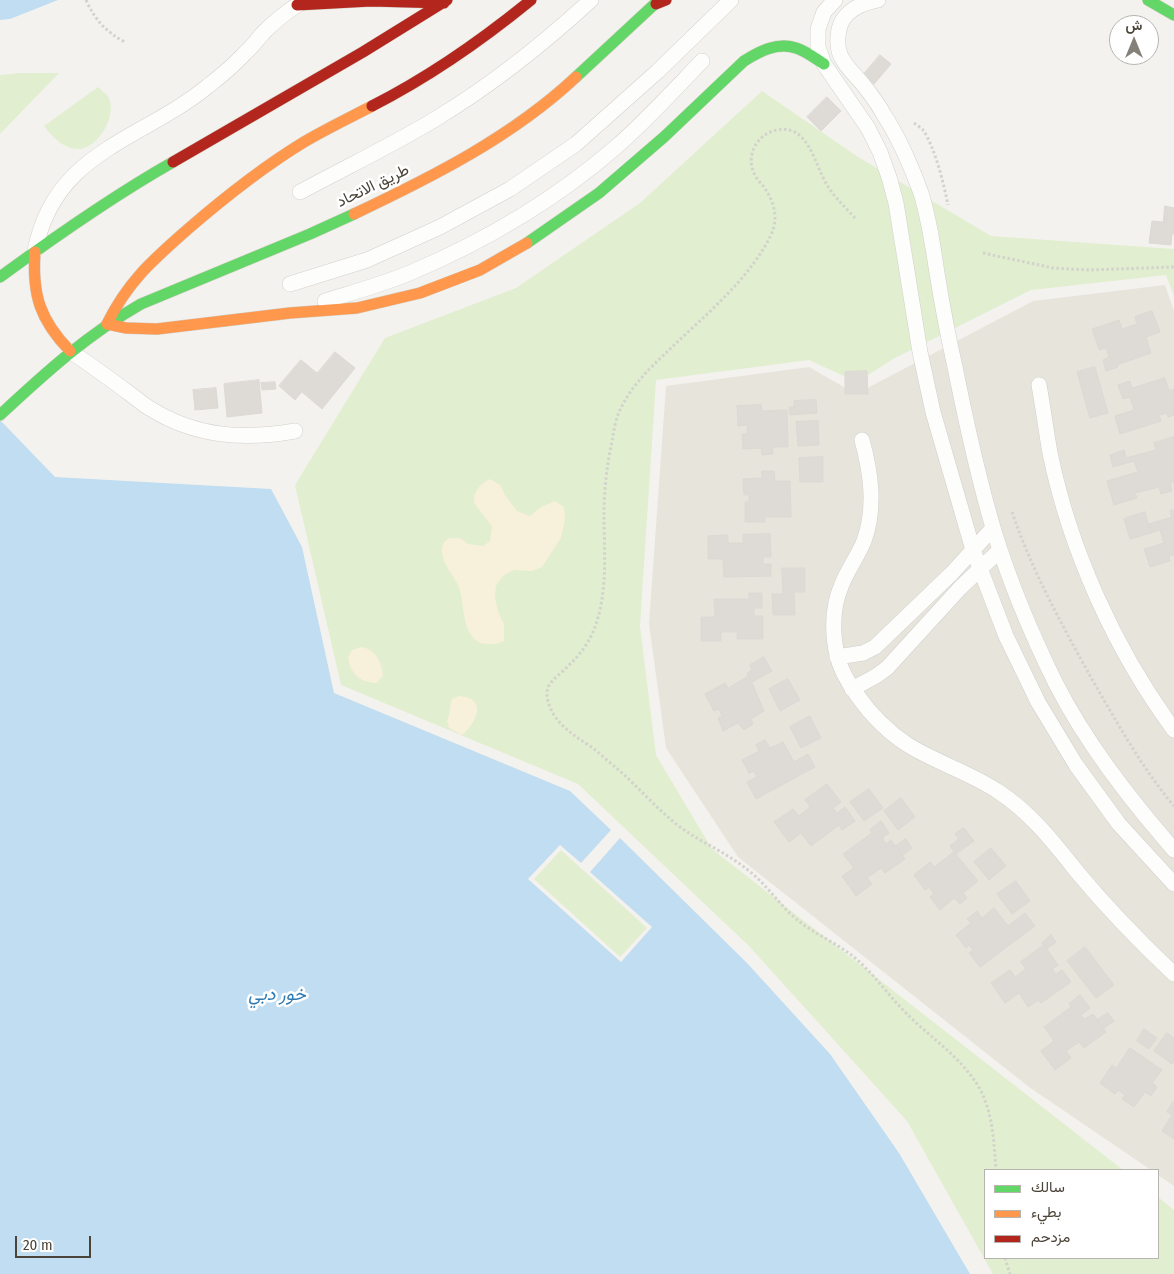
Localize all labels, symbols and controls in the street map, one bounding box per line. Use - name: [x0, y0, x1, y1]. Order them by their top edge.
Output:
- north arrow: [1109, 15, 1159, 65]
- text: ش: [1126, 17, 1142, 34]
- street label: طريق الاتحاد: [334, 160, 412, 212]
- water label: خور دبي: [248, 984, 306, 1006]
- legend: [984, 1169, 1159, 1259]
- text: سالك: [1031, 1178, 1065, 1196]
- text: بطيء: [1031, 1203, 1061, 1221]
- scale bar: [18, 1226, 94, 1258]
- text: مزدحم: [1031, 1228, 1070, 1246]
- text: 20 m: [23, 1236, 53, 1254]

